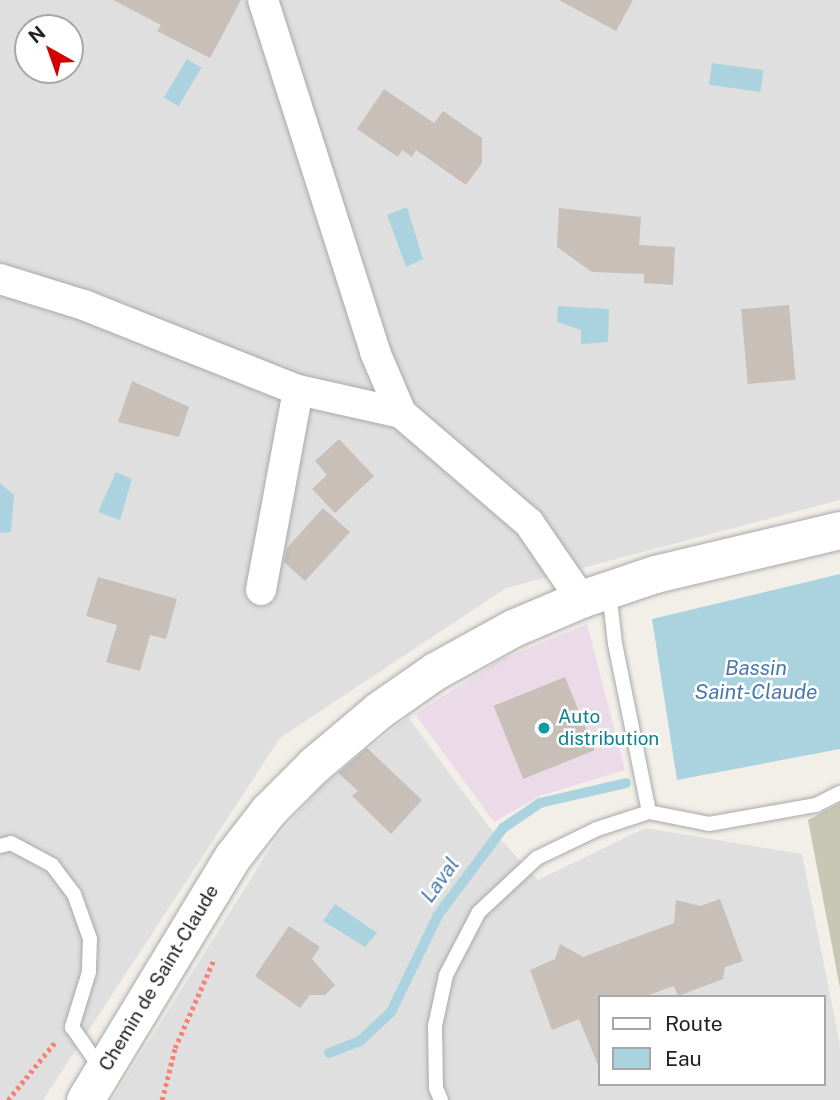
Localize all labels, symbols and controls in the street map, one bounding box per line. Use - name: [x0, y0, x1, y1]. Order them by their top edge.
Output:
- north arrow: [14, 14, 84, 84]
- text: N: [24, 21, 50, 48]
- water label: Bassin Saint-Claude: [694, 655, 818, 705]
- place label: Auto distribution: [558, 706, 659, 750]
- marker: Auto distribution: [536, 720, 552, 736]
- water label: Laval: [415, 853, 465, 907]
- street label: Chemin de Saint-Claude: [94, 881, 224, 1075]
- legend: [598, 995, 826, 1086]
- text: Route: [665, 1011, 723, 1036]
- text: Eau: [665, 1046, 702, 1071]

